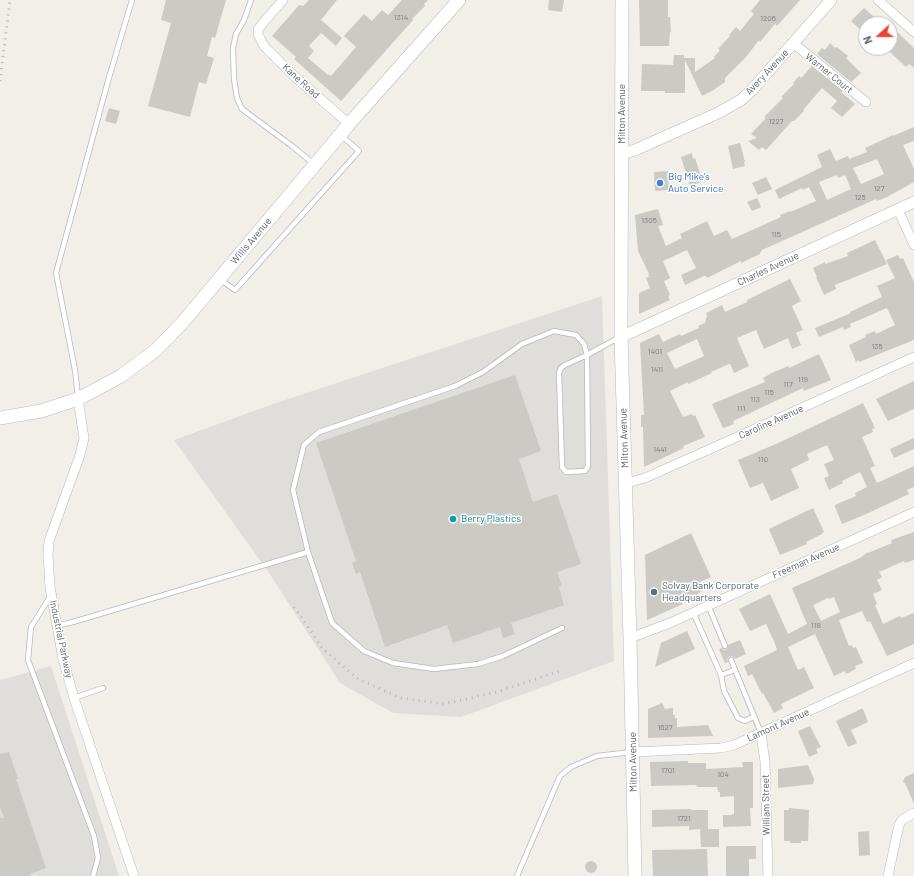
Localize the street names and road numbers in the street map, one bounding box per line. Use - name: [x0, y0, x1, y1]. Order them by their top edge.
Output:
- street label: Avery Avenue: [743, 47, 791, 97]
- street label: Warner Court: [803, 50, 855, 96]
- street label: Kane Road: [280, 61, 322, 101]
- street label: Milton Avenue: [616, 84, 628, 144]
- street label: Willis Avenue: [228, 215, 274, 267]
- street label: Charles Avenue: [735, 250, 801, 288]
- street label: Caroline Avenue: [737, 402, 805, 442]
- street label: Milton Avenue: [617, 408, 631, 468]
- street label: Freeman Avenue: [771, 541, 841, 581]
- street label: Industrial Parkway: [47, 599, 75, 679]
- street label: Lamont Avenue: [745, 706, 811, 744]
- street label: Milton Avenue: [626, 732, 640, 792]
- street label: William Street: [759, 774, 773, 836]

